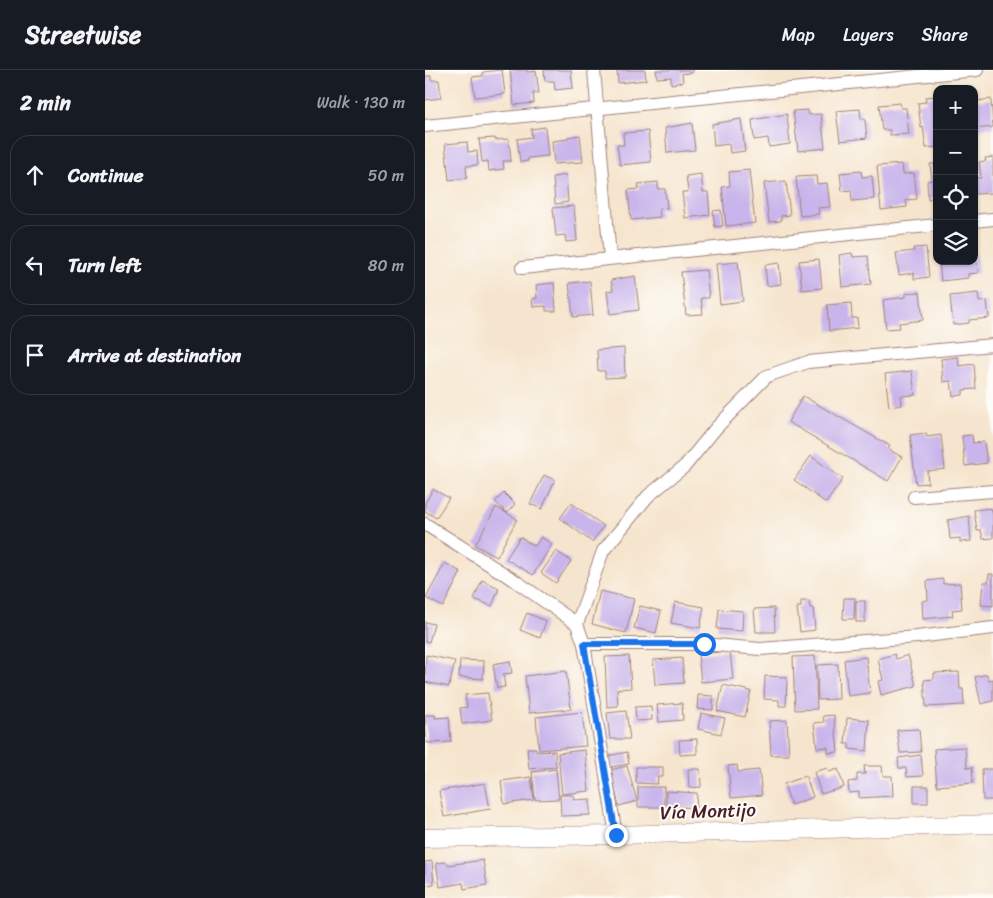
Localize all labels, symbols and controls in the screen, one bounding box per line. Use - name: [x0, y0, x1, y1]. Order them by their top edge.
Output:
- text: Streetwise: [25, 14, 141, 56]
- text: Map: [782, 19, 815, 51]
- text: Layers: [843, 19, 894, 51]
- text: Share: [922, 19, 968, 51]
- text: 2 min: [20, 84, 71, 122]
- map controls: [933, 85, 978, 265]
- button: +: [933, 85, 978, 130]
- text: Walk · 130 m: [317, 88, 405, 117]
- button: −: [933, 130, 978, 175]
- text: Continue: [68, 159, 144, 192]
- icon: ahead: [21, 161, 49, 189]
- text: 50 m: [368, 161, 404, 190]
- button: locate: [933, 175, 978, 220]
- button: layers: [933, 220, 978, 265]
- text: Turn left: [68, 249, 141, 282]
- icon: left: [21, 251, 49, 279]
- text: 80 m: [368, 251, 404, 280]
- text: Arrive at destination: [68, 339, 241, 372]
- icon: arrive: [21, 341, 49, 369]
- route start: [693, 633, 716, 656]
- street label: Vía Montijo: [660, 793, 757, 829]
- route end: [605, 824, 628, 847]

